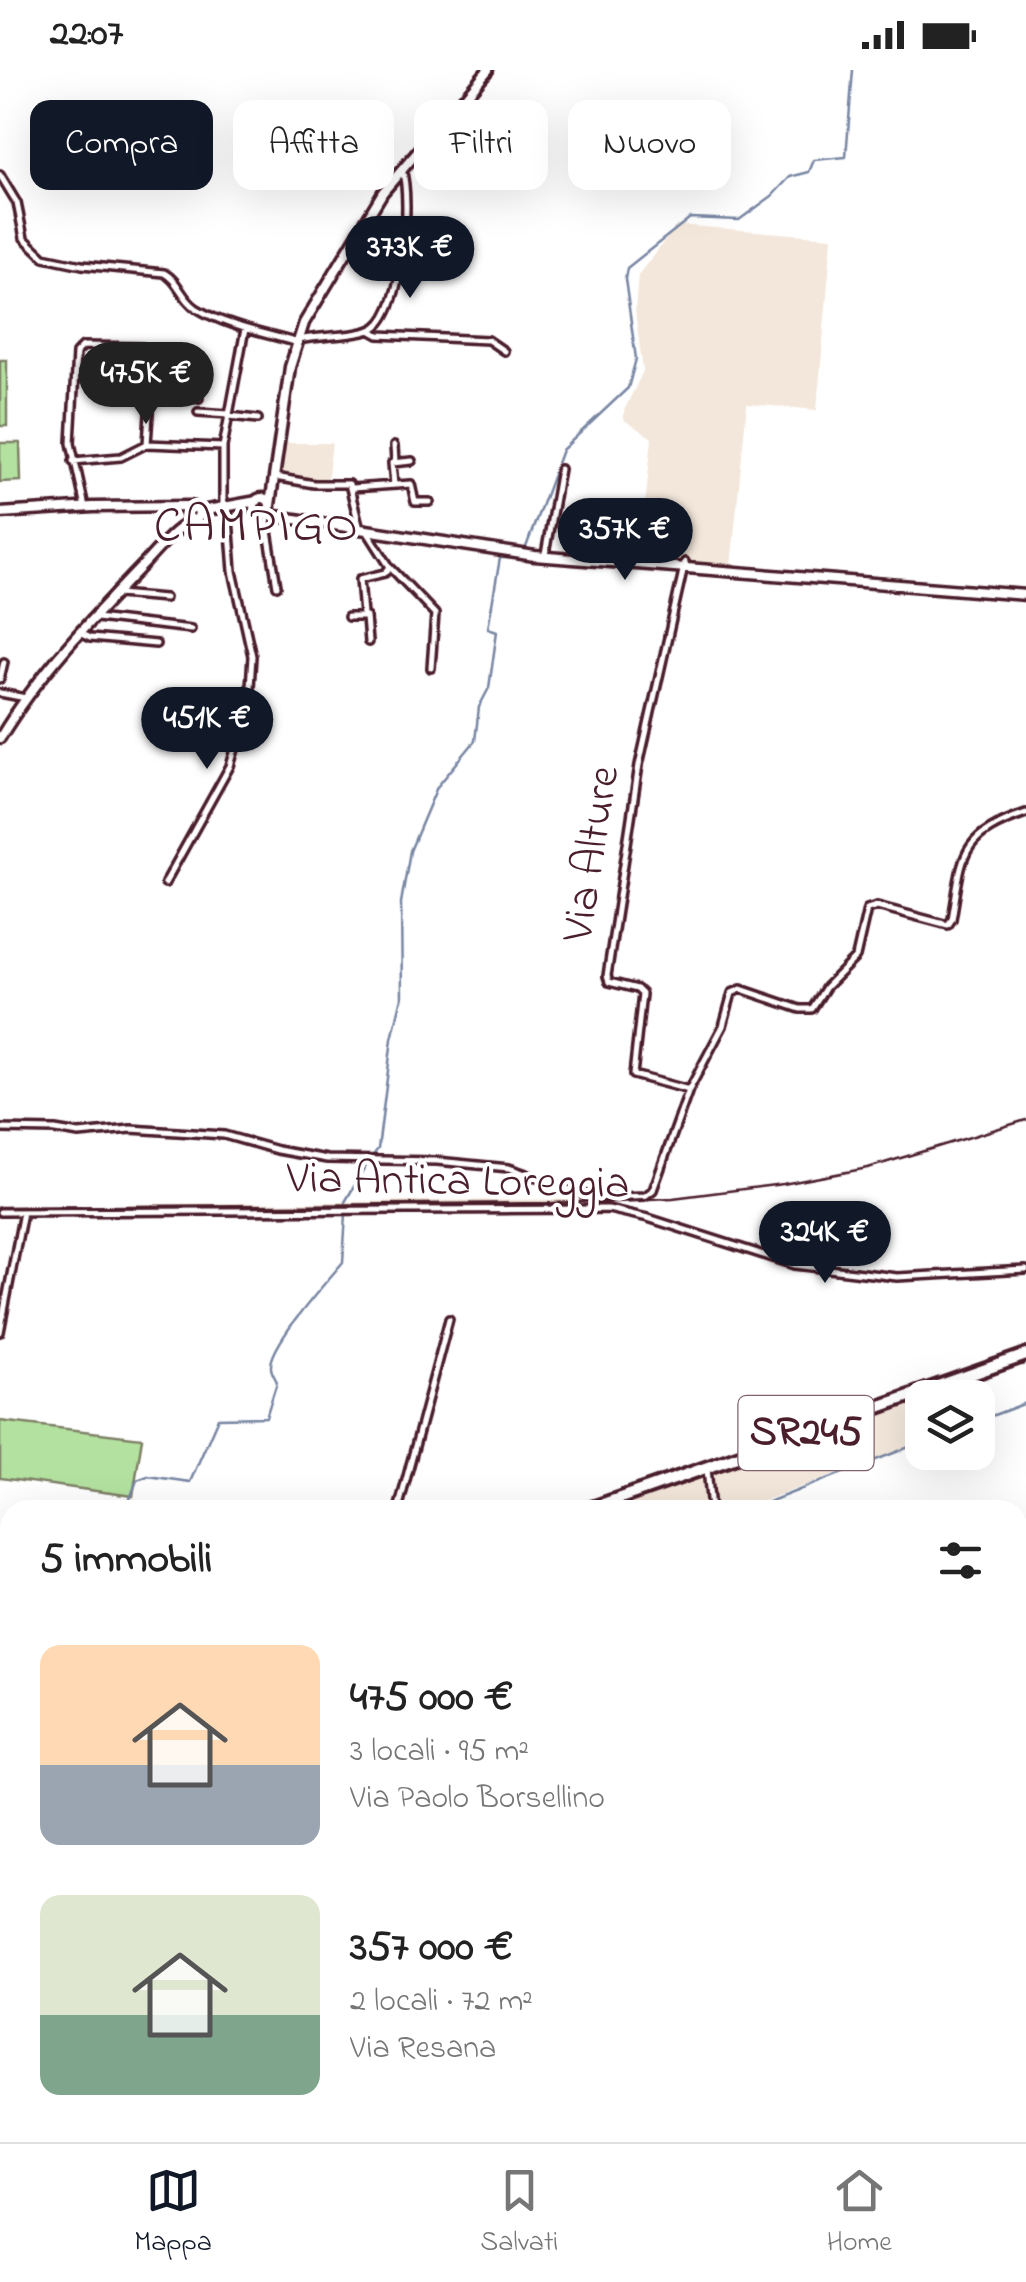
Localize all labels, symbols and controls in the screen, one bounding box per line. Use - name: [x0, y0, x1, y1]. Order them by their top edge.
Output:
- text: 22:07: [50, 7, 123, 63]
- chip: Compra: [30, 100, 213, 190]
- chip: Affitta: [233, 100, 394, 190]
- chip: Filtri: [414, 100, 548, 190]
- chip: Nuovo: [568, 100, 731, 190]
- pin: 373K €: [329, 216, 491, 301]
- text: 373K €: [367, 225, 453, 272]
- pin: 475K €: [65, 342, 227, 427]
- text: 475K €: [101, 351, 191, 398]
- district label: CAMPIGO: [154, 491, 360, 564]
- pin: 357K €: [544, 498, 706, 583]
- text: 357K €: [580, 507, 670, 554]
- pin: 451K €: [126, 687, 288, 772]
- text: 451K €: [163, 696, 251, 743]
- street label: Via Alture: [546, 761, 640, 948]
- street label: Via Antica Loreggia: [285, 1147, 630, 1220]
- pin: 324K €: [744, 1201, 906, 1286]
- text: 324K €: [781, 1210, 869, 1257]
- map controls: [905, 1380, 995, 1470]
- button: layers: [905, 1380, 995, 1470]
- road number: SR245: [738, 1396, 874, 1470]
- text: 5 immobili: [40, 1530, 212, 1591]
- icon: filters: [933, 1533, 988, 1588]
- text: 475 000 €: [350, 1668, 513, 1729]
- icon: home: [120, 1685, 240, 1805]
- text: 3 locali · 95 m²: [350, 1729, 529, 1776]
- text: Via Paolo Borsellino: [350, 1776, 605, 1823]
- text: 357 000 €: [350, 1918, 513, 1979]
- icon: home: [120, 1935, 240, 2055]
- text: 2 locali · 72 m²: [350, 1979, 533, 2026]
- text: Via Resana: [350, 2026, 496, 2073]
- tab: Mappa: [134, 2163, 212, 2264]
- tab: Salvati: [480, 2163, 558, 2264]
- tab: Home: [827, 2163, 892, 2264]

